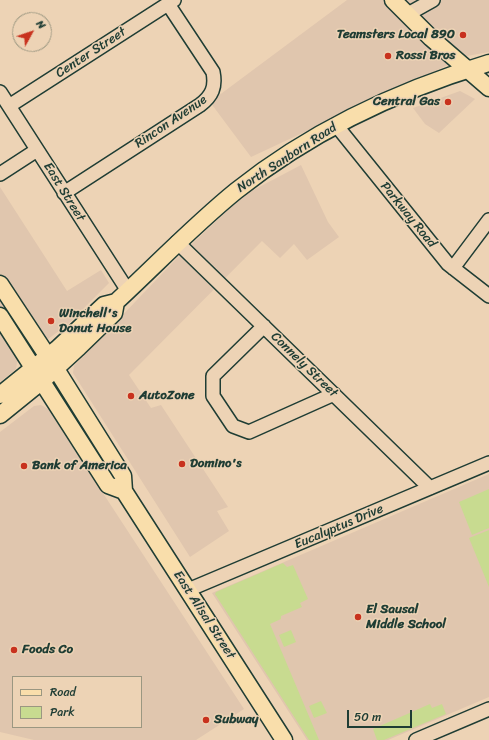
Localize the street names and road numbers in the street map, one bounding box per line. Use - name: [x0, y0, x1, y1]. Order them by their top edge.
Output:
- street label: Center Street: [53, 24, 129, 82]
- street label: Rincon Avenue: [132, 92, 210, 152]
- street label: North Sanborn Road: [234, 120, 340, 196]
- street label: East Street: [40, 160, 88, 224]
- street label: Parkway Road: [377, 179, 439, 251]
- street label: Connely Street: [267, 329, 341, 401]
- street label: Eucalyptus Drive: [292, 501, 386, 553]
- street label: East Alisal Street: [170, 568, 238, 662]

